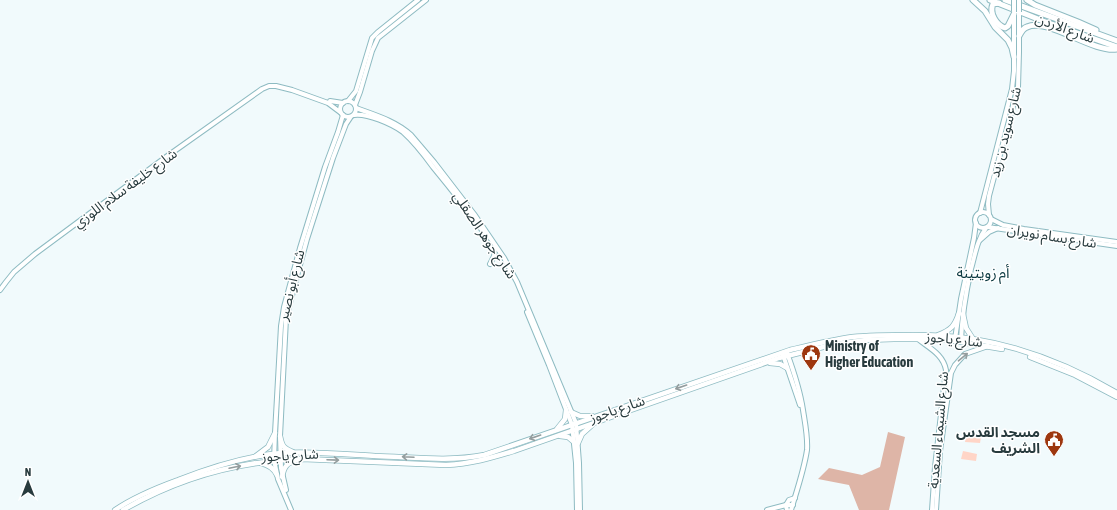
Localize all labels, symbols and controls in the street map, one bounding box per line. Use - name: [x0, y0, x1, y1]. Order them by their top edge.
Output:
- street label: شارع الأردن: [1032, 10, 1097, 49]
- street label: شارع سويد بن زيد: [986, 85, 1027, 180]
- street label: شارع خليفة سلام اللوزي: [70, 145, 182, 234]
- street label: شارع جوهر الصقلي: [447, 189, 520, 283]
- street label: شارع بسام نويران: [1006, 221, 1098, 254]
- street label: شارع أبو نصير: [273, 248, 310, 324]
- district label: أم زويتينة: [956, 264, 1010, 284]
- street label: شارع ياجوز: [923, 328, 983, 353]
- place label: Ministry of Higher Education: [825, 338, 913, 370]
- public building icon: Ministry of Higher Education: [800, 343, 822, 371]
- one-way arrow: [958, 353, 968, 362]
- street label: شارع الشيماء السعدية: [925, 371, 954, 490]
- one-way arrow: [675, 384, 687, 392]
- street label: شارع ياجوز: [586, 392, 648, 429]
- place label: مسجد القدس الشريف: [956, 424, 1040, 457]
- public building icon: مسجد القدس الشريف: [1043, 429, 1065, 457]
- one-way arrow: [529, 434, 541, 442]
- street label: شارع ياجوز: [260, 446, 319, 468]
- one-way arrow: [402, 454, 415, 461]
- one-way arrow: [326, 456, 339, 463]
- north arrow: [8, 462, 48, 502]
- one-way arrow: [228, 462, 241, 470]
- text: N: [25, 466, 31, 478]

